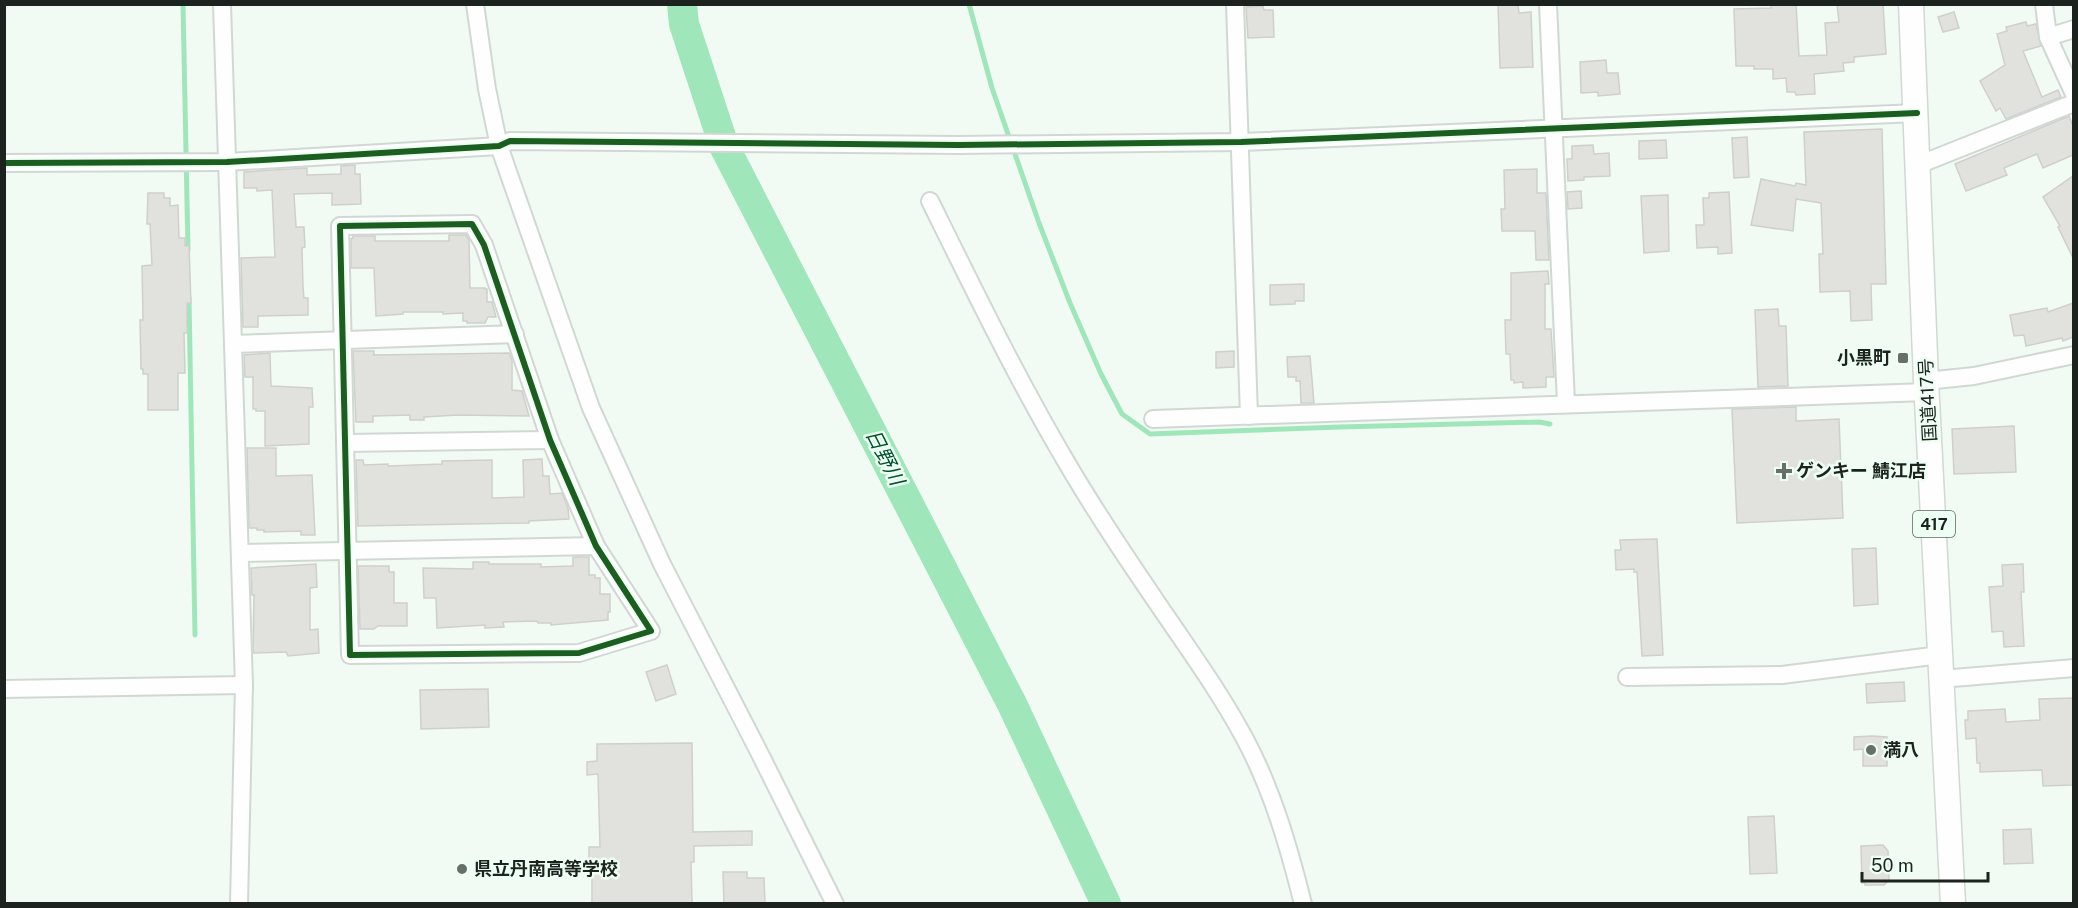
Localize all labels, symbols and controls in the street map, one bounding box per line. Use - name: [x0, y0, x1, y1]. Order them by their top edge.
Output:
- place label: 小黒町: [1837, 347, 1891, 368]
- marker: 小黒町: [1896, 351, 1910, 365]
- street label: 国道417号: [1915, 358, 1940, 442]
- water label: 日野川: [861, 425, 910, 491]
- place label: ゲンキー 鯖江店: [1796, 460, 1926, 481]
- marker: ゲンキー 鯖江店: [1777, 464, 1791, 478]
- road number: 417: [1913, 511, 1955, 537]
- place label: 満八: [1883, 739, 1919, 760]
- marker: 満八: [1864, 743, 1878, 757]
- scale bar: [1862, 845, 1988, 883]
- text: 50 m: [1871, 855, 1914, 876]
- place label: 県立丹南高等学校: [474, 858, 618, 879]
- marker: 県立丹南高等学校: [455, 862, 469, 876]

